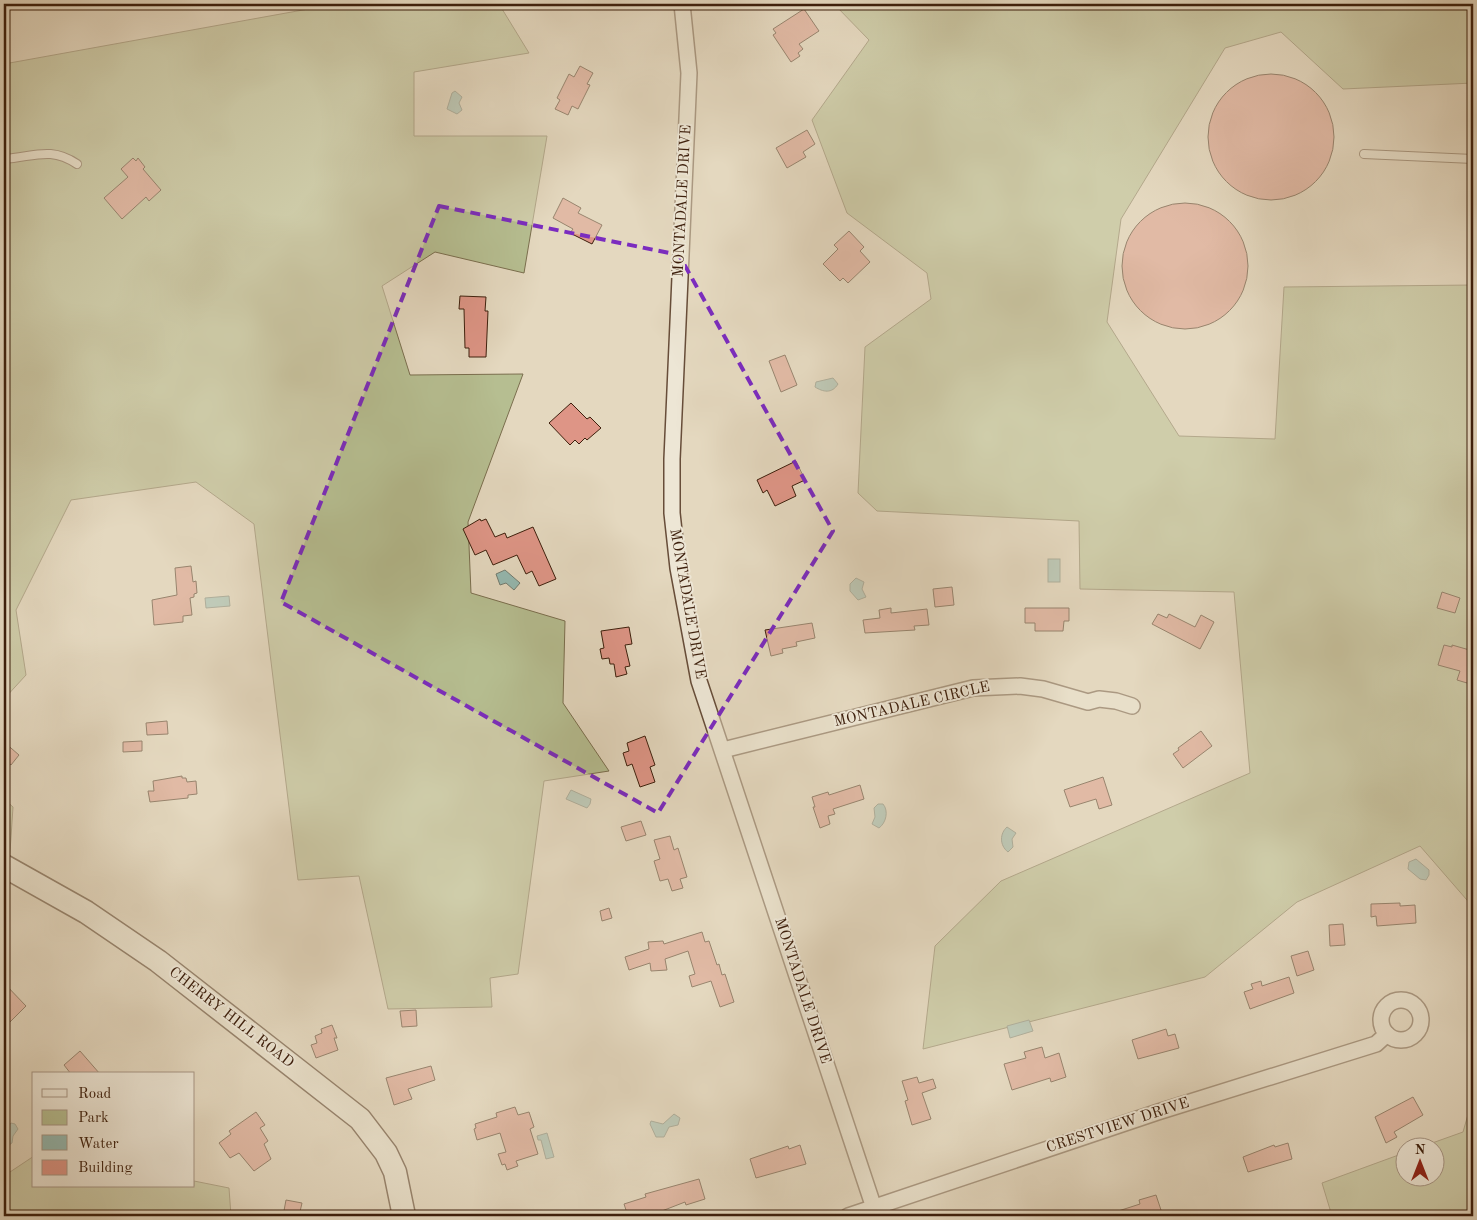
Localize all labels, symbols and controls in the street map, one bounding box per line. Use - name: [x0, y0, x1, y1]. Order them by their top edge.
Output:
- street label: MONTADALE DRIVE: [672, 124, 694, 278]
- street label: MONTADALE DRIVE: [666, 528, 708, 680]
- street label: MONTADALE CIRCLE: [833, 680, 991, 730]
- street label: MONTADALE DRIVE: [771, 916, 833, 1066]
- street label: CHERRY HILL ROAD: [166, 965, 296, 1071]
- legend: [32, 1072, 195, 1188]
- text: Road: [78, 1087, 112, 1102]
- street label: CRESTVIEW DRIVE: [1045, 1096, 1191, 1156]
- text: Park: [78, 1111, 109, 1126]
- text: Water: [78, 1137, 119, 1152]
- north arrow: [1394, 1138, 1444, 1188]
- text: N: [1415, 1143, 1426, 1157]
- text: Building: [78, 1161, 133, 1176]

